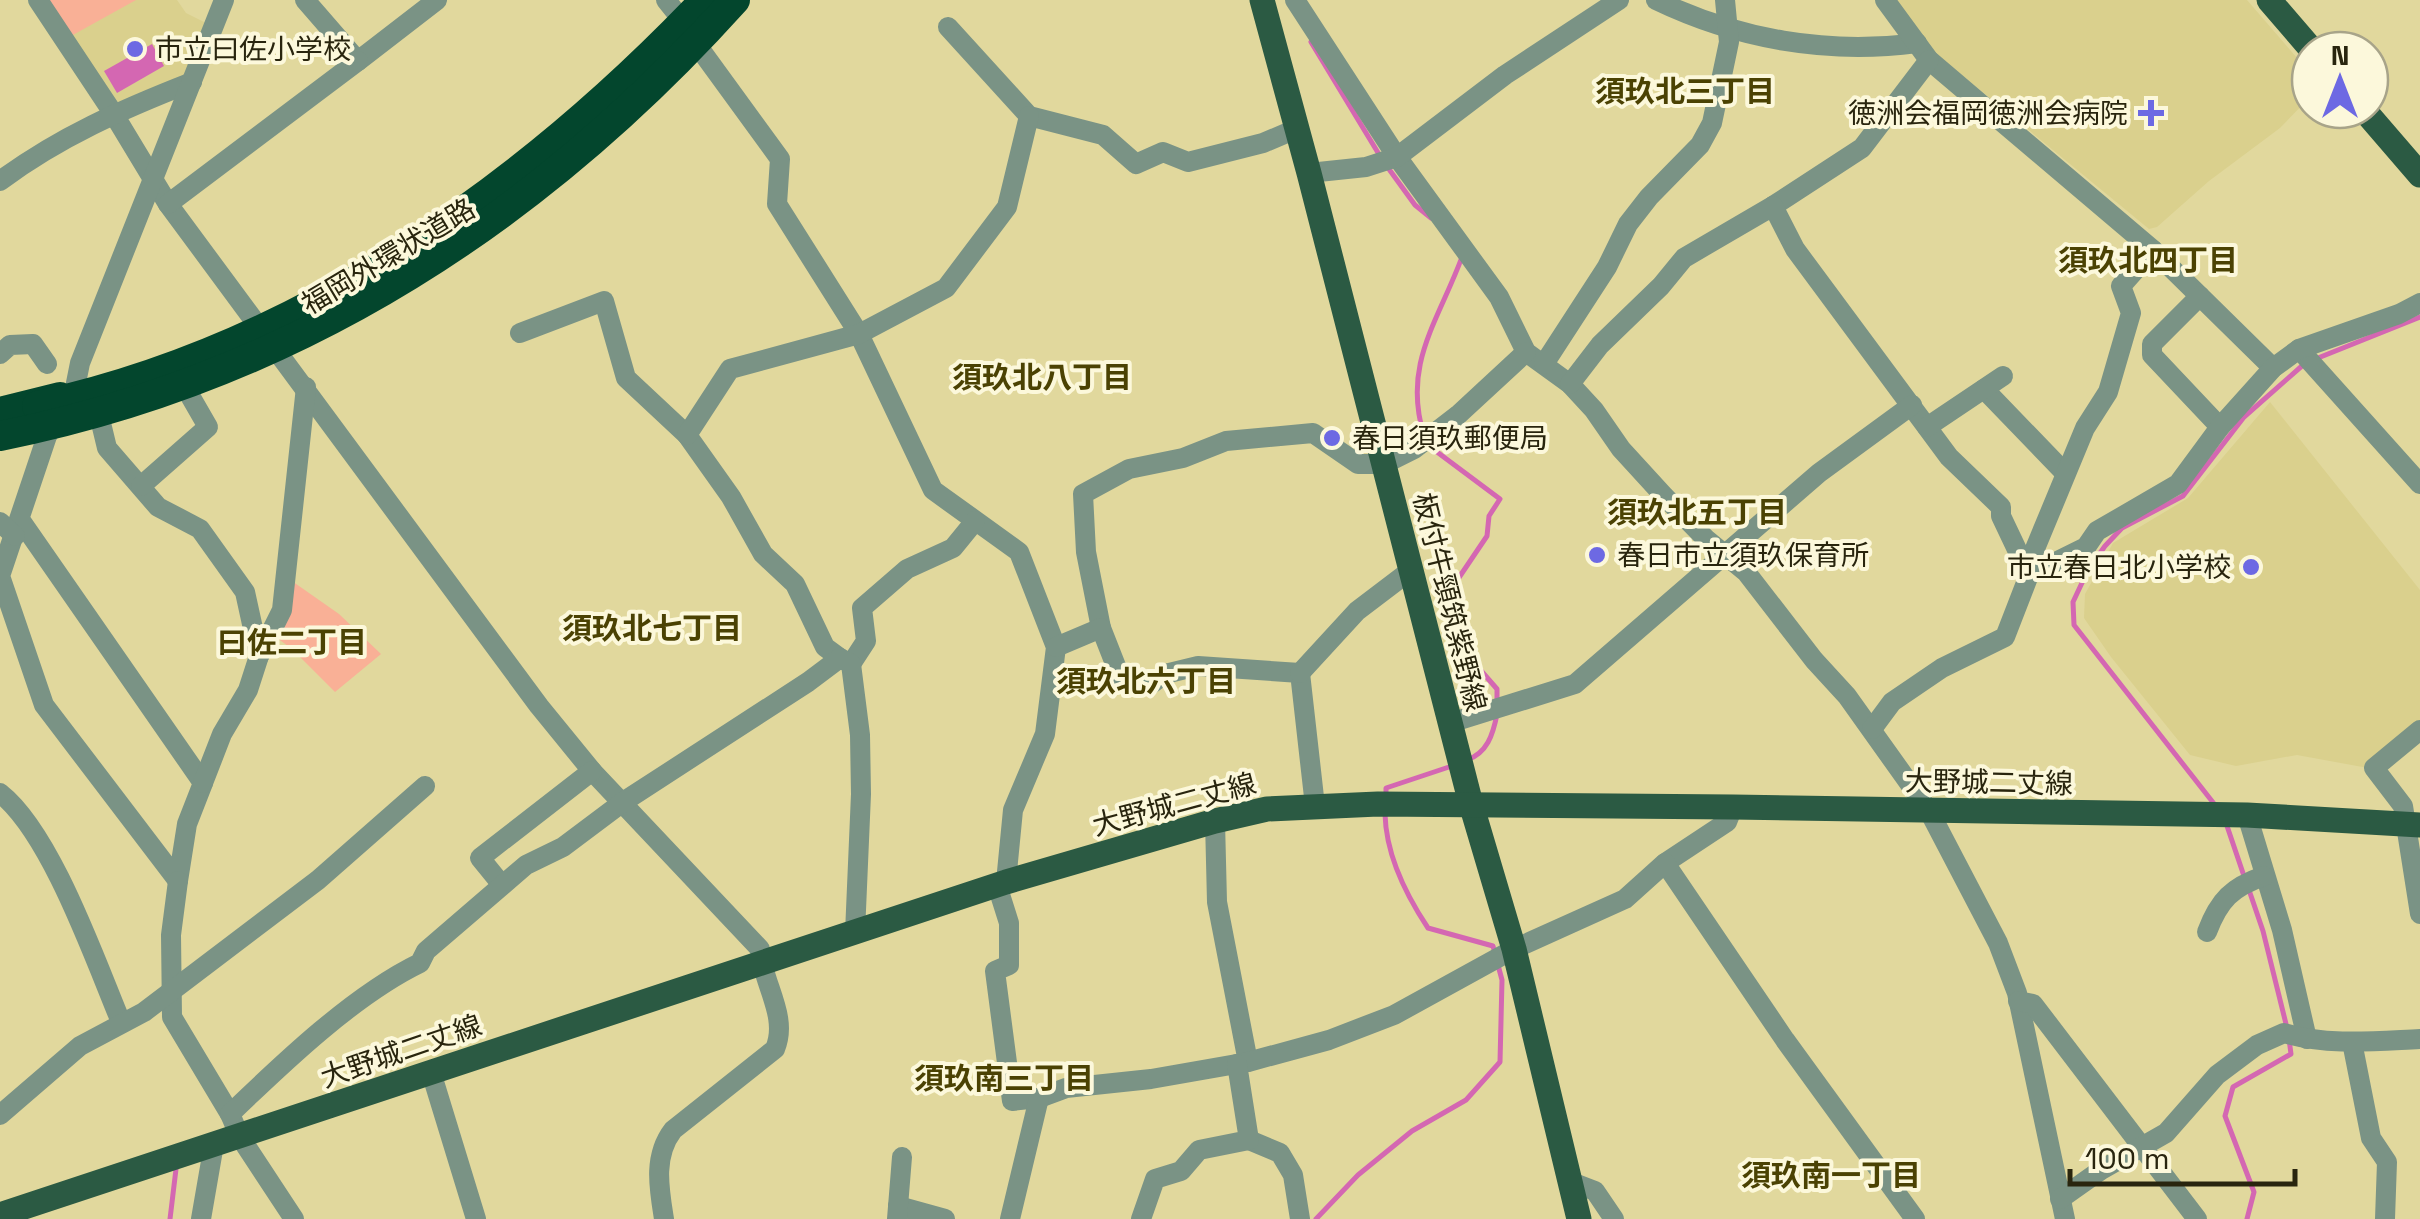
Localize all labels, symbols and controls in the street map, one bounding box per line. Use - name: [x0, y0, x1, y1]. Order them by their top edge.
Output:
- north arrow: [2290, 30, 2390, 130]
- place label: 市立曰佐小学校: [155, 31, 351, 67]
- text: N: [2331, 37, 2349, 73]
- marker: 市立曰佐小学校: [124, 38, 146, 60]
- district label: 須玖北三丁目: [1595, 72, 1775, 111]
- place label: 徳洲会福岡徳洲会病院: [1848, 95, 2128, 131]
- marker: 徳洲会福岡徳洲会病院: [2138, 100, 2164, 126]
- street label: 福岡外環状道路: [295, 190, 481, 322]
- district label: 須玖北四丁目: [2058, 241, 2238, 280]
- district label: 須玖北八丁目: [952, 358, 1132, 397]
- place label: 春日須玖郵便局: [1352, 420, 1548, 456]
- marker: 春日須玖郵便局: [1321, 427, 1343, 449]
- street label: 板付牛頸筑紫野線: [1405, 489, 1495, 715]
- district label: 須玖北五丁目: [1607, 493, 1787, 532]
- place label: 春日市立須玖保育所: [1617, 537, 1869, 573]
- marker: 春日市立須玖保育所: [1586, 544, 1608, 566]
- place label: 市立春日北小学校: [2007, 549, 2231, 585]
- marker: 市立春日北小学校: [2240, 556, 2262, 578]
- district label: 須玖北七丁目: [562, 609, 742, 648]
- district label: 曰佐二丁目: [217, 623, 367, 662]
- district label: 須玖北六丁目: [1056, 662, 1236, 701]
- street label: 大野城二丈線: [1905, 763, 2073, 801]
- street label: 大野城二丈線: [1088, 765, 1260, 843]
- street label: 大野城二丈線: [316, 1007, 486, 1095]
- district label: 須玖南三丁目: [914, 1059, 1094, 1098]
- scale bar: [2070, 1124, 2295, 1186]
- text: 100 m: [2085, 1139, 2170, 1178]
- district label: 須玖南一丁目: [1741, 1156, 1921, 1195]

